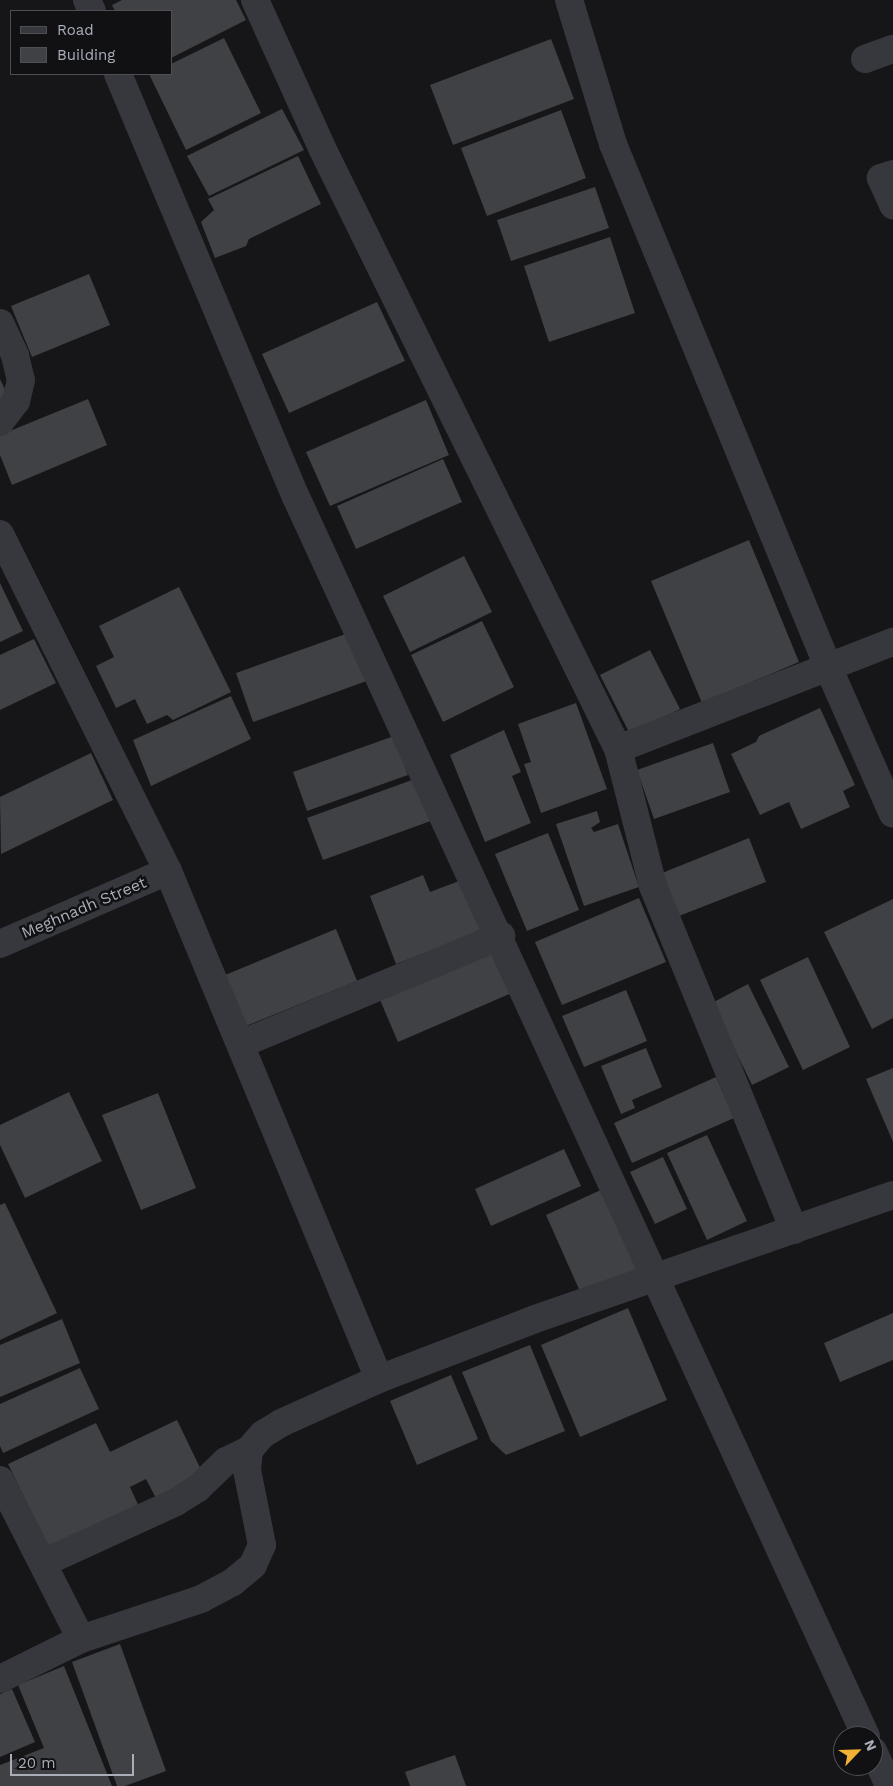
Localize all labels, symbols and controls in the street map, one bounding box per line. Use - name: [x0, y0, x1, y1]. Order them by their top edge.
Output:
- legend: [10, 10, 172, 75]
- text: Road: [57, 21, 94, 39]
- text: Building: [57, 46, 115, 64]
- street label: Meghnadh Street: [19, 873, 149, 943]
- north arrow: [833, 1726, 883, 1776]
- text: N: [861, 1737, 880, 1753]
- scale bar: [12, 1744, 136, 1776]
- text: 20 m: [18, 1754, 56, 1772]

